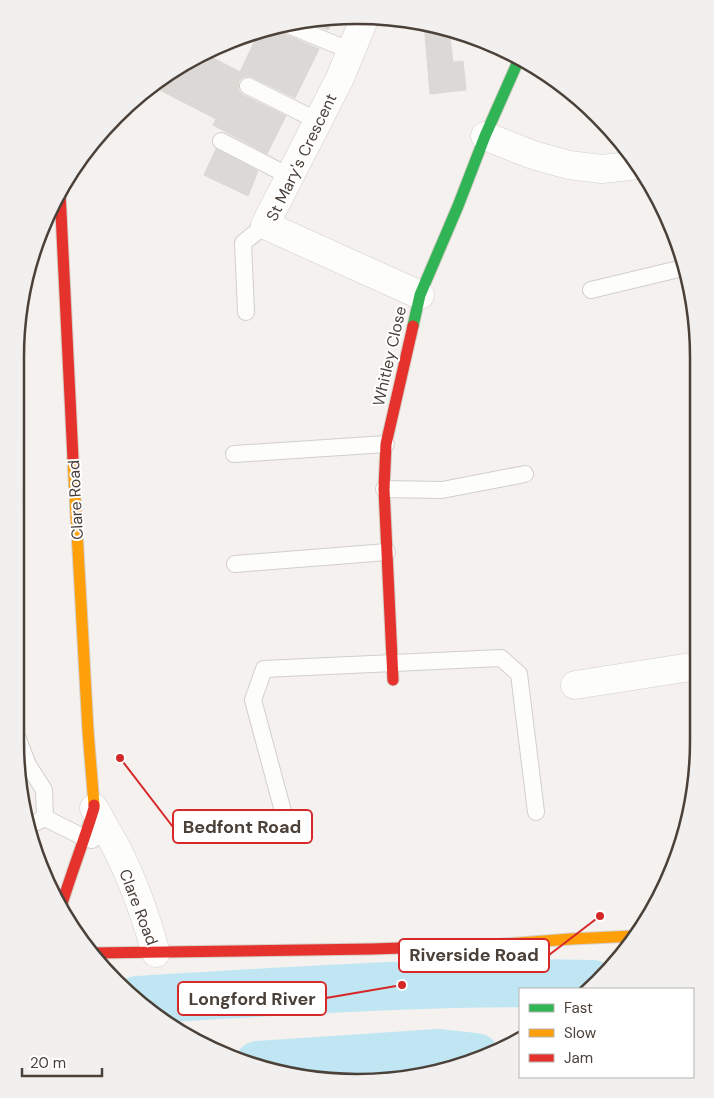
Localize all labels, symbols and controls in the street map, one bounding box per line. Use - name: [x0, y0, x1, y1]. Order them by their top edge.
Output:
- street label: St Mary's Crescent: [261, 90, 341, 225]
- street label: Whitley Close: [368, 304, 411, 408]
- street label: Clare Road: [63, 460, 88, 540]
- callout: Bedfont Road: [173, 810, 312, 843]
- text: Bedfont Road: [183, 815, 301, 839]
- street label: Clare Road: [114, 866, 163, 948]
- callout: Riverside Road: [399, 939, 549, 972]
- text: Riverside Road: [409, 943, 539, 967]
- callout: Longford River: [178, 982, 326, 1015]
- text: Longford River: [188, 987, 316, 1011]
- legend: [519, 988, 694, 1078]
- text: Fast: [564, 998, 593, 1018]
- text: Slow: [564, 1023, 597, 1043]
- scale bar: [22, 1046, 102, 1078]
- text: Jam: [564, 1048, 593, 1068]
- text: 20 m: [30, 1053, 66, 1073]

